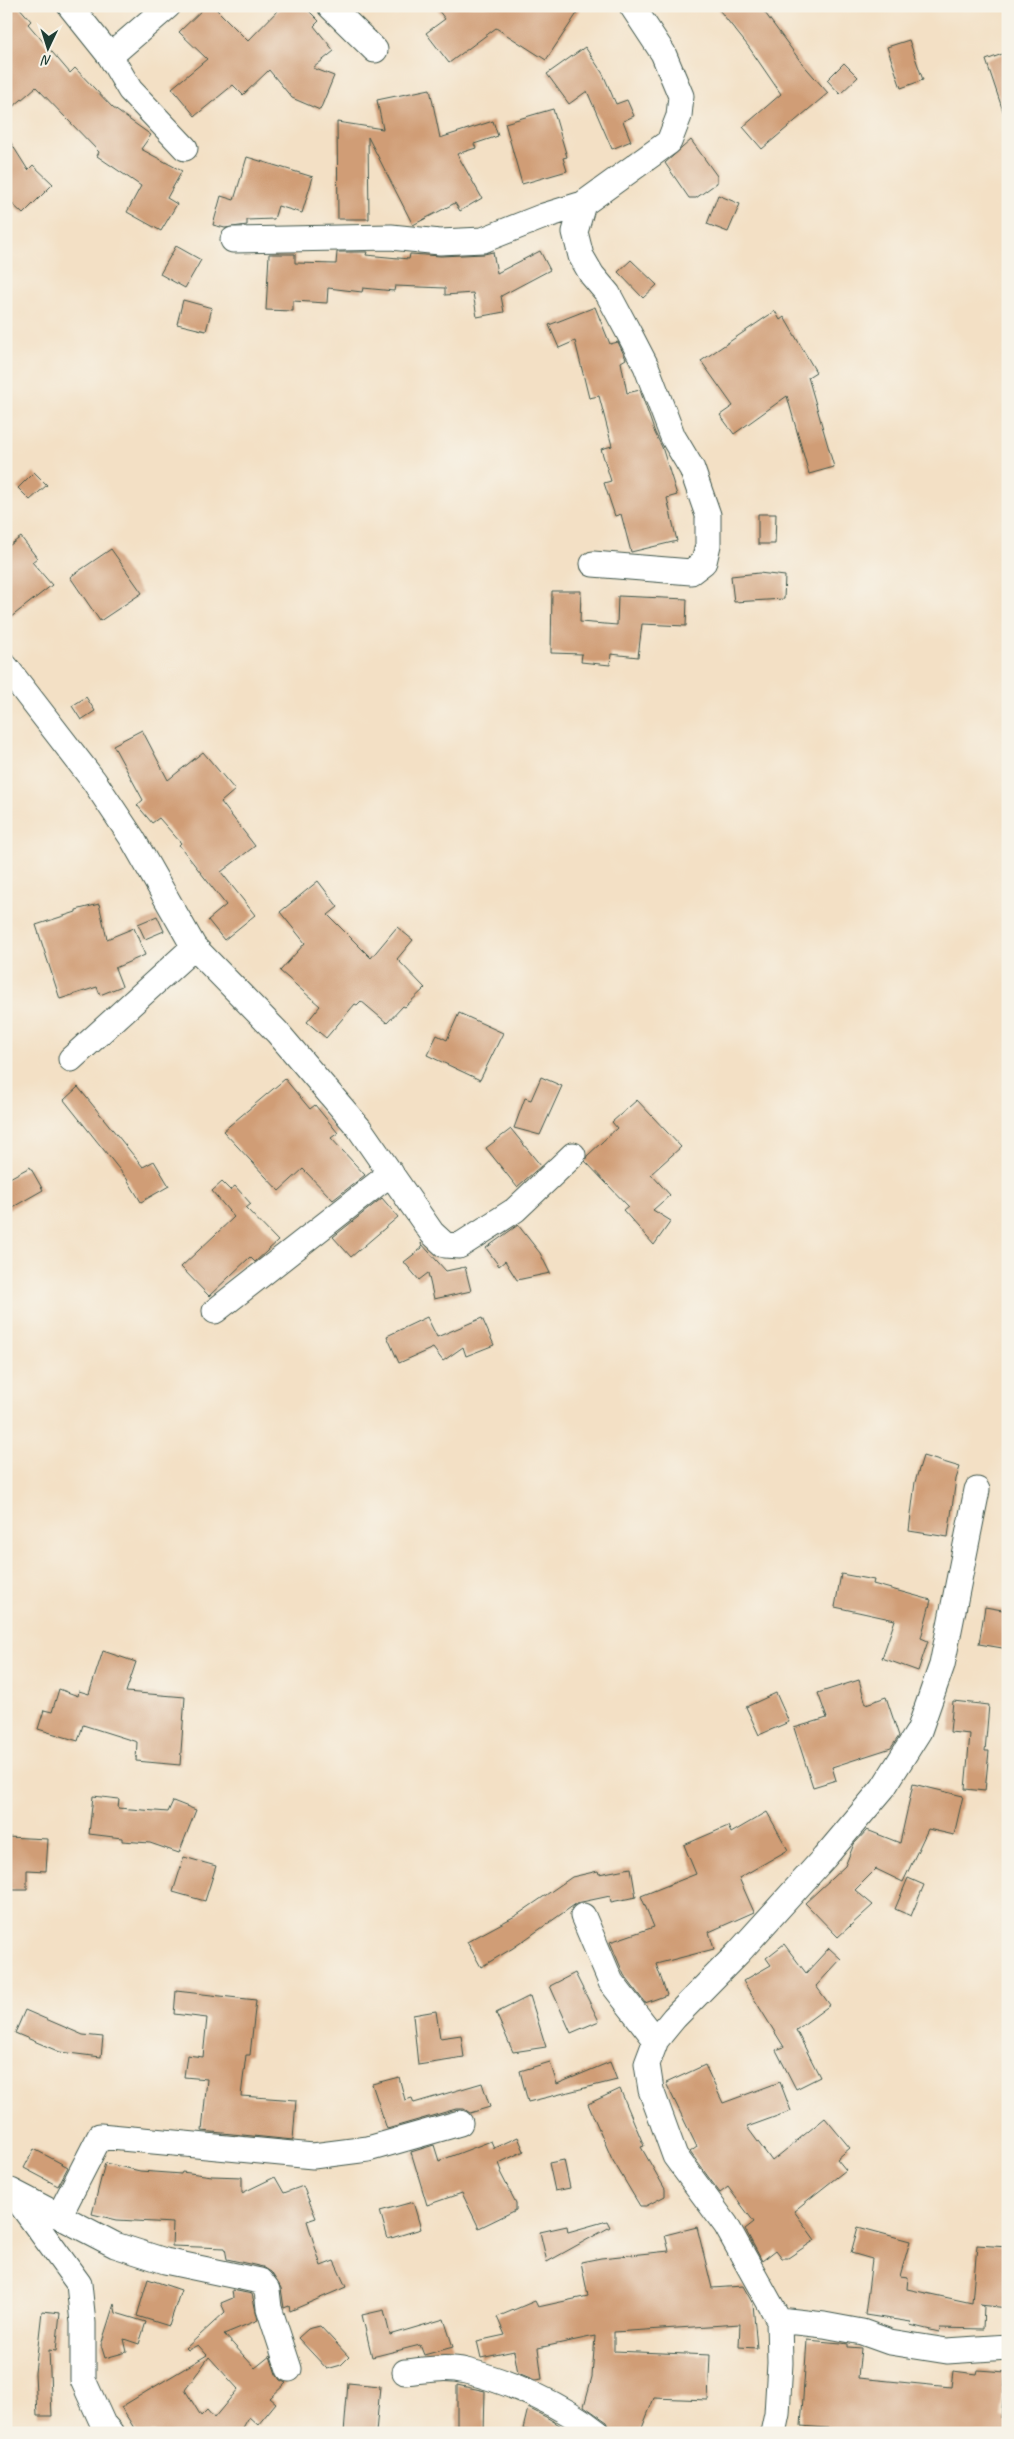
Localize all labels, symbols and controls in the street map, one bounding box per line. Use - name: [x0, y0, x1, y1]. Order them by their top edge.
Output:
- north arrow: [22, 22, 72, 72]
- text: N: [40, 52, 52, 69]

